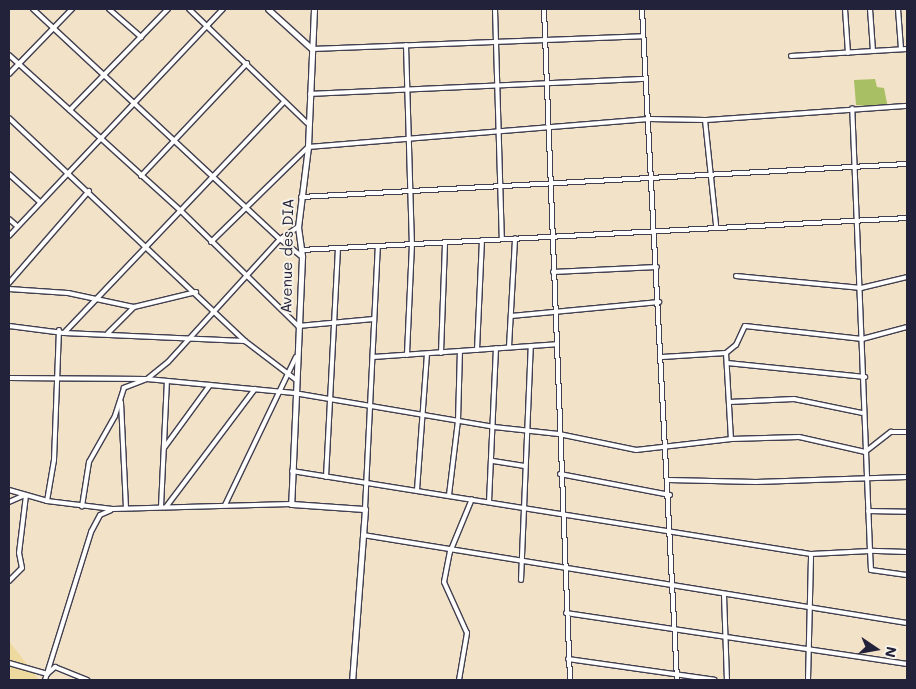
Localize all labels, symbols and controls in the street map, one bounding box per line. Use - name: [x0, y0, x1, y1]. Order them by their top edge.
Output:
- street label: Avenue des DIA: [277, 198, 297, 314]
- north arrow: [851, 624, 901, 674]
- text: N: [881, 645, 902, 659]

